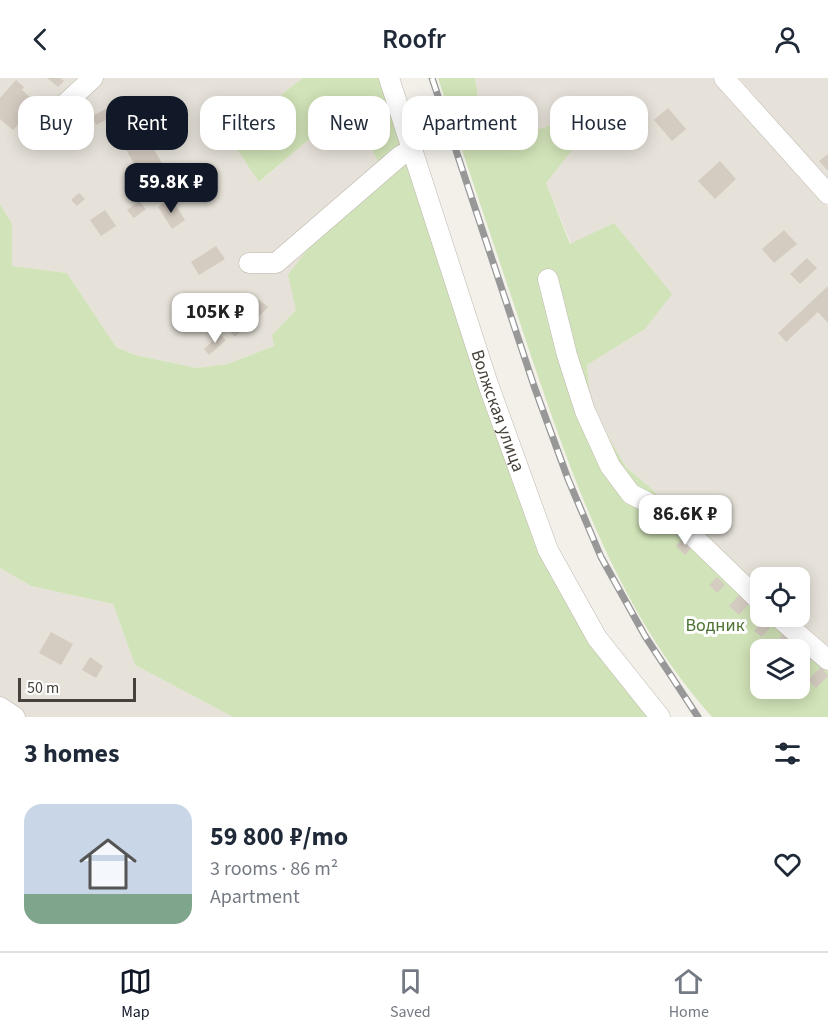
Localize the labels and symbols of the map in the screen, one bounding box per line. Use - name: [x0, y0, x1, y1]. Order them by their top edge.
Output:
- pin: 59.8K ₽: [116, 163, 226, 214]
- pin: 105K ₽: [166, 293, 264, 344]
- street label: Волжская улица: [465, 346, 531, 475]
- pin: 86.6K ₽: [630, 495, 740, 546]
- park label: Водник: [685, 613, 745, 638]
- scale bar: [18, 675, 136, 702]

